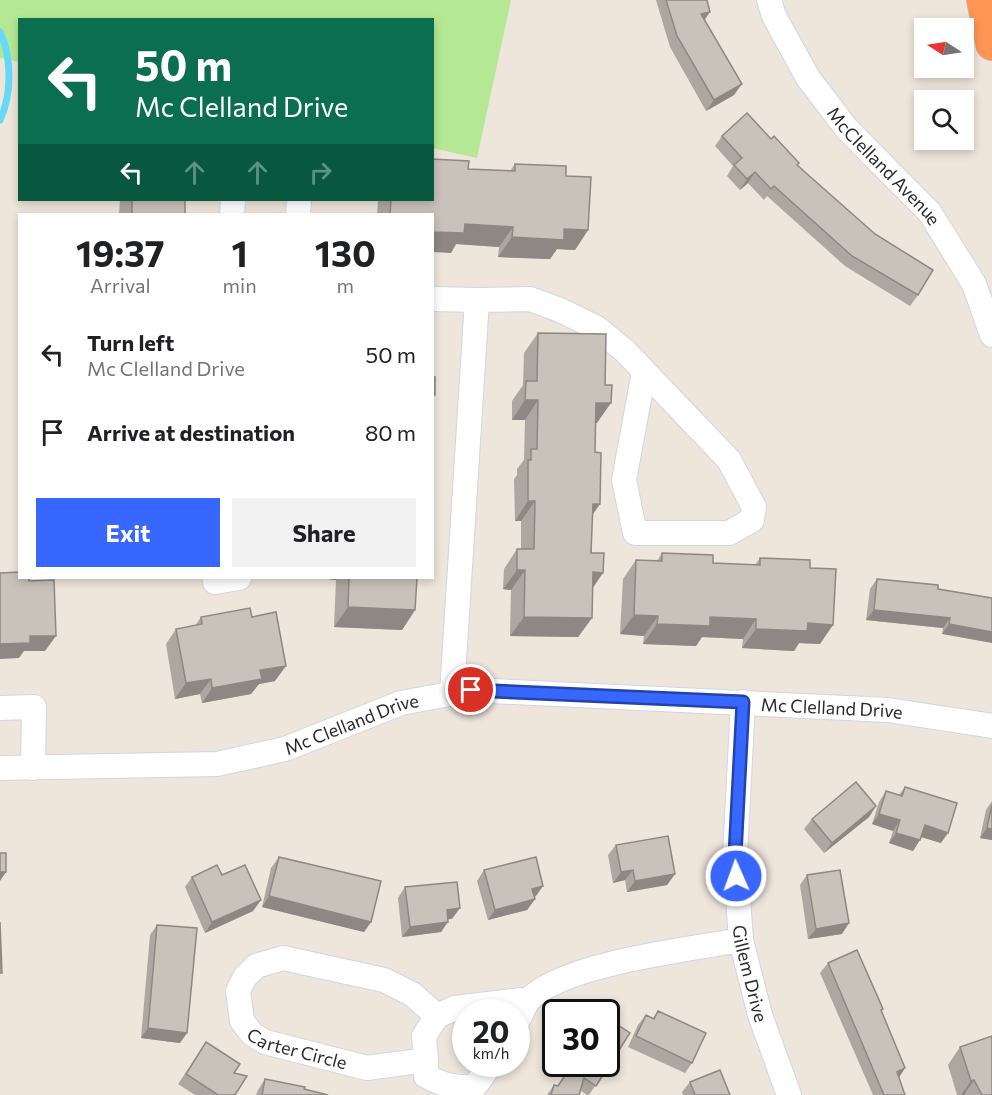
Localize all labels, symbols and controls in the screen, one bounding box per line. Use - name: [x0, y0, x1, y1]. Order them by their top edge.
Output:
- north arrow: [914, 18, 974, 78]
- map controls: [914, 18, 974, 150]
- text: 50 m: [135, 38, 232, 90]
- icon: left: [36, 42, 114, 120]
- text: Mc Clelland Drive: [135, 90, 348, 123]
- button: search: [914, 90, 974, 150]
- street label: McClelland Avenue: [823, 102, 946, 229]
- icon: left: [115, 156, 148, 189]
- icon: ahead: [178, 156, 211, 189]
- icon: ahead: [241, 156, 274, 189]
- icon: right: [304, 156, 337, 189]
- text: 19:37: [76, 230, 165, 274]
- text: 1: [231, 230, 248, 274]
- text: 130: [315, 230, 376, 274]
- text: Arrival: [90, 273, 151, 297]
- text: min: [223, 273, 257, 297]
- text: m: [337, 273, 354, 297]
- text: Turn left: [87, 329, 174, 356]
- icon: left: [36, 338, 69, 371]
- text: 50 m: [366, 341, 416, 368]
- text: Mc Clelland Drive: [87, 356, 245, 380]
- icon: arrive: [36, 416, 69, 449]
- text: Arrive at destination: [87, 419, 295, 446]
- text: 80 m: [365, 419, 416, 446]
- button: Exit: [36, 498, 220, 567]
- button: Share: [232, 498, 416, 567]
- pin: [445, 664, 496, 715]
- icon: arrive: [454, 673, 487, 706]
- street label: Mc Clelland Drive: [281, 689, 420, 759]
- street label: Mc Clelland Drive: [760, 693, 904, 723]
- position arrow: [704, 844, 768, 908]
- street label: Gillem Drive: [729, 924, 773, 1025]
- speed limit sign: 30: [542, 999, 620, 1077]
- text: 20: [473, 1012, 509, 1049]
- street label: Carter Circle: [243, 1023, 349, 1073]
- text: km/h: [473, 1044, 509, 1062]

